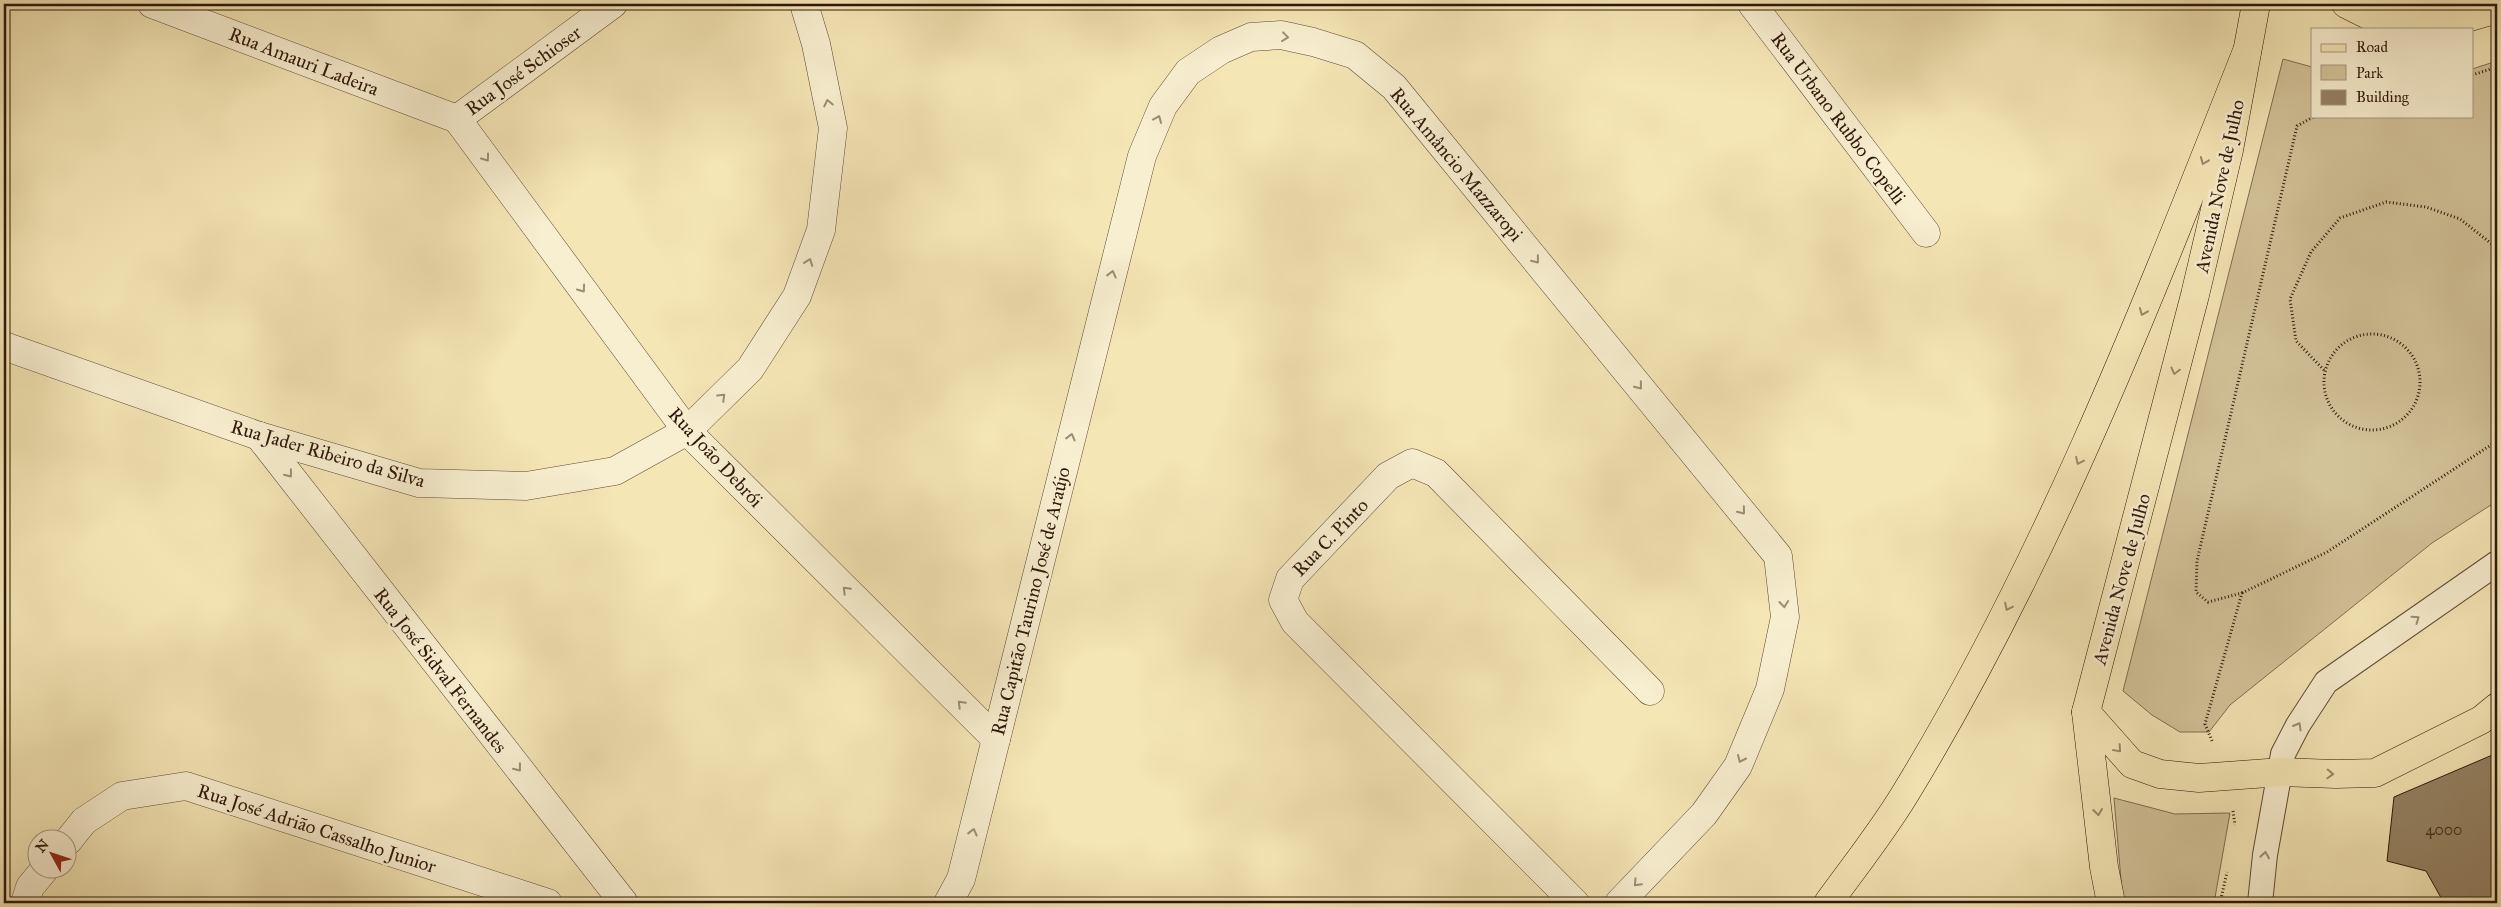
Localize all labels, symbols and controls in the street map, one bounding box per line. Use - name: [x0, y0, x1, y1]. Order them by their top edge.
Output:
- street label: Rua José Schioser: [461, 20, 587, 121]
- street label: Rua Amauri Ladeira: [226, 22, 383, 101]
- street label: Rua Urbano Rubbo Copelli: [1766, 28, 1911, 209]
- legend: [2311, 28, 2474, 118]
- one-way arrow: [1281, 31, 1289, 42]
- text: Road: [2356, 38, 2388, 56]
- text: Park: [2356, 64, 2383, 82]
- street label: Rua Amâncio Mazzaropi: [1385, 83, 1528, 246]
- text: Building: [2356, 88, 2410, 106]
- street label: Avenida Nove de Julho: [2190, 97, 2250, 276]
- one-way arrow: [824, 99, 834, 108]
- one-way arrow: [1151, 115, 1162, 124]
- one-way arrow: [480, 152, 488, 161]
- one-way arrow: [2199, 156, 2210, 165]
- one-way arrow: [1531, 254, 1539, 263]
- one-way arrow: [803, 258, 813, 267]
- one-way arrow: [1106, 270, 1117, 279]
- one-way arrow: [576, 283, 585, 293]
- one-way arrow: [2139, 307, 2150, 316]
- one-way arrow: [2171, 367, 2181, 375]
- one-way arrow: [1633, 380, 1642, 389]
- one-way arrow: [716, 394, 725, 403]
- street label: Rua João Debrói: [663, 403, 768, 513]
- street label: Rua Jader Ribeiro da Silva: [228, 415, 429, 493]
- one-way arrow: [1066, 433, 1076, 441]
- one-way arrow: [2074, 456, 2085, 465]
- street label: Rua Capitão Taurino José de Araújo: [986, 464, 1076, 738]
- one-way arrow: [283, 468, 291, 477]
- street label: Avenida Nove de Julho: [2087, 491, 2156, 669]
- street label: Rua C. Pinto: [1288, 493, 1373, 581]
- one-way arrow: [1736, 506, 1745, 515]
- street label: Rua José Sidval Fernandes: [368, 583, 512, 758]
- one-way arrow: [843, 586, 852, 595]
- one-way arrow: [1778, 600, 1789, 608]
- one-way arrow: [2003, 602, 2014, 611]
- one-way arrow: [2410, 616, 2420, 625]
- one-way arrow: [958, 701, 967, 710]
- one-way arrow: [2291, 723, 2301, 732]
- one-way arrow: [2113, 743, 2122, 752]
- one-way arrow: [1736, 754, 1747, 763]
- one-way arrow: [513, 762, 521, 771]
- one-way arrow: [2327, 769, 2335, 779]
- street label: Rua José Adrião Cassalho Junior: [194, 779, 440, 879]
- one-way arrow: [2092, 809, 2103, 817]
- house number: 4000: [2426, 820, 2462, 839]
- one-way arrow: [967, 828, 978, 837]
- north arrow: [28, 830, 78, 880]
- text: N: [32, 836, 53, 856]
- one-way arrow: [2260, 850, 2270, 859]
- one-way arrow: [1634, 878, 1643, 887]

